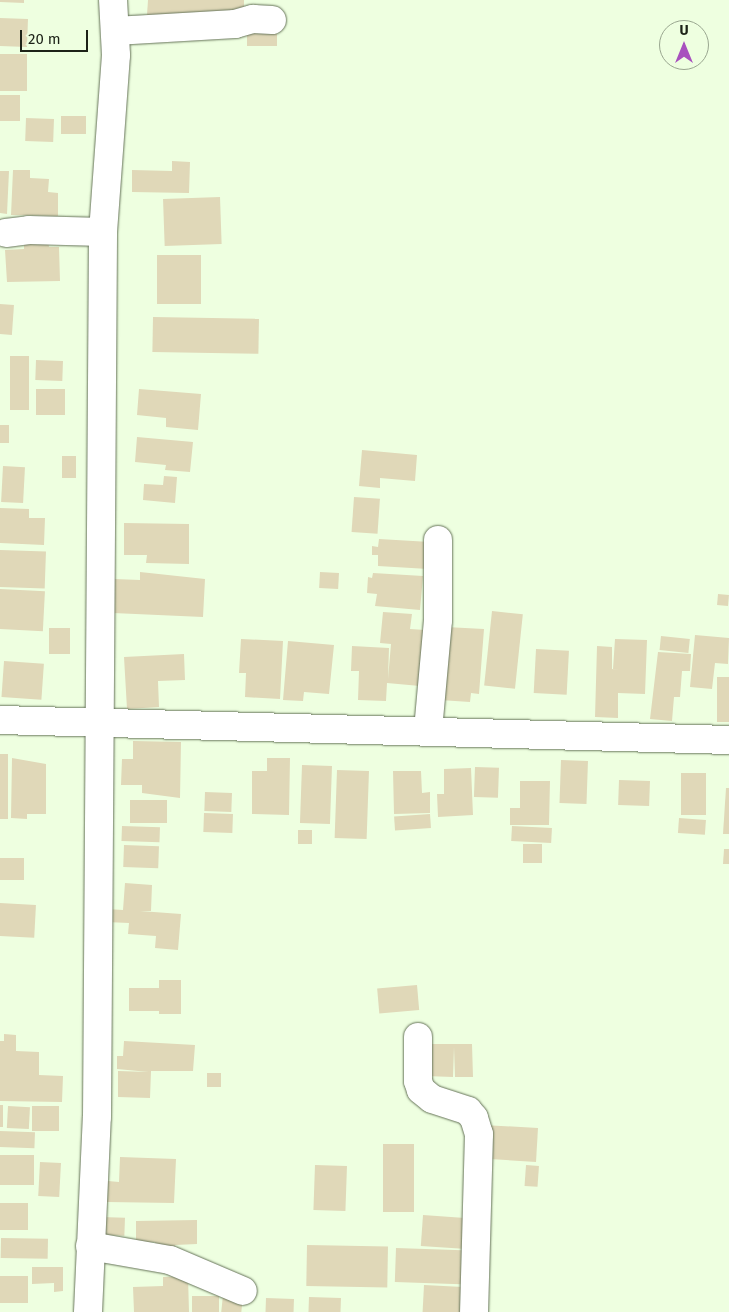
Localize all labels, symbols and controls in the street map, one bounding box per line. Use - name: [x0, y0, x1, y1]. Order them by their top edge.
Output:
- scale bar: [22, 20, 90, 52]
- north arrow: [659, 20, 709, 70]
- text: U: [679, 22, 689, 39]
- text: 20 m: [28, 30, 61, 48]

